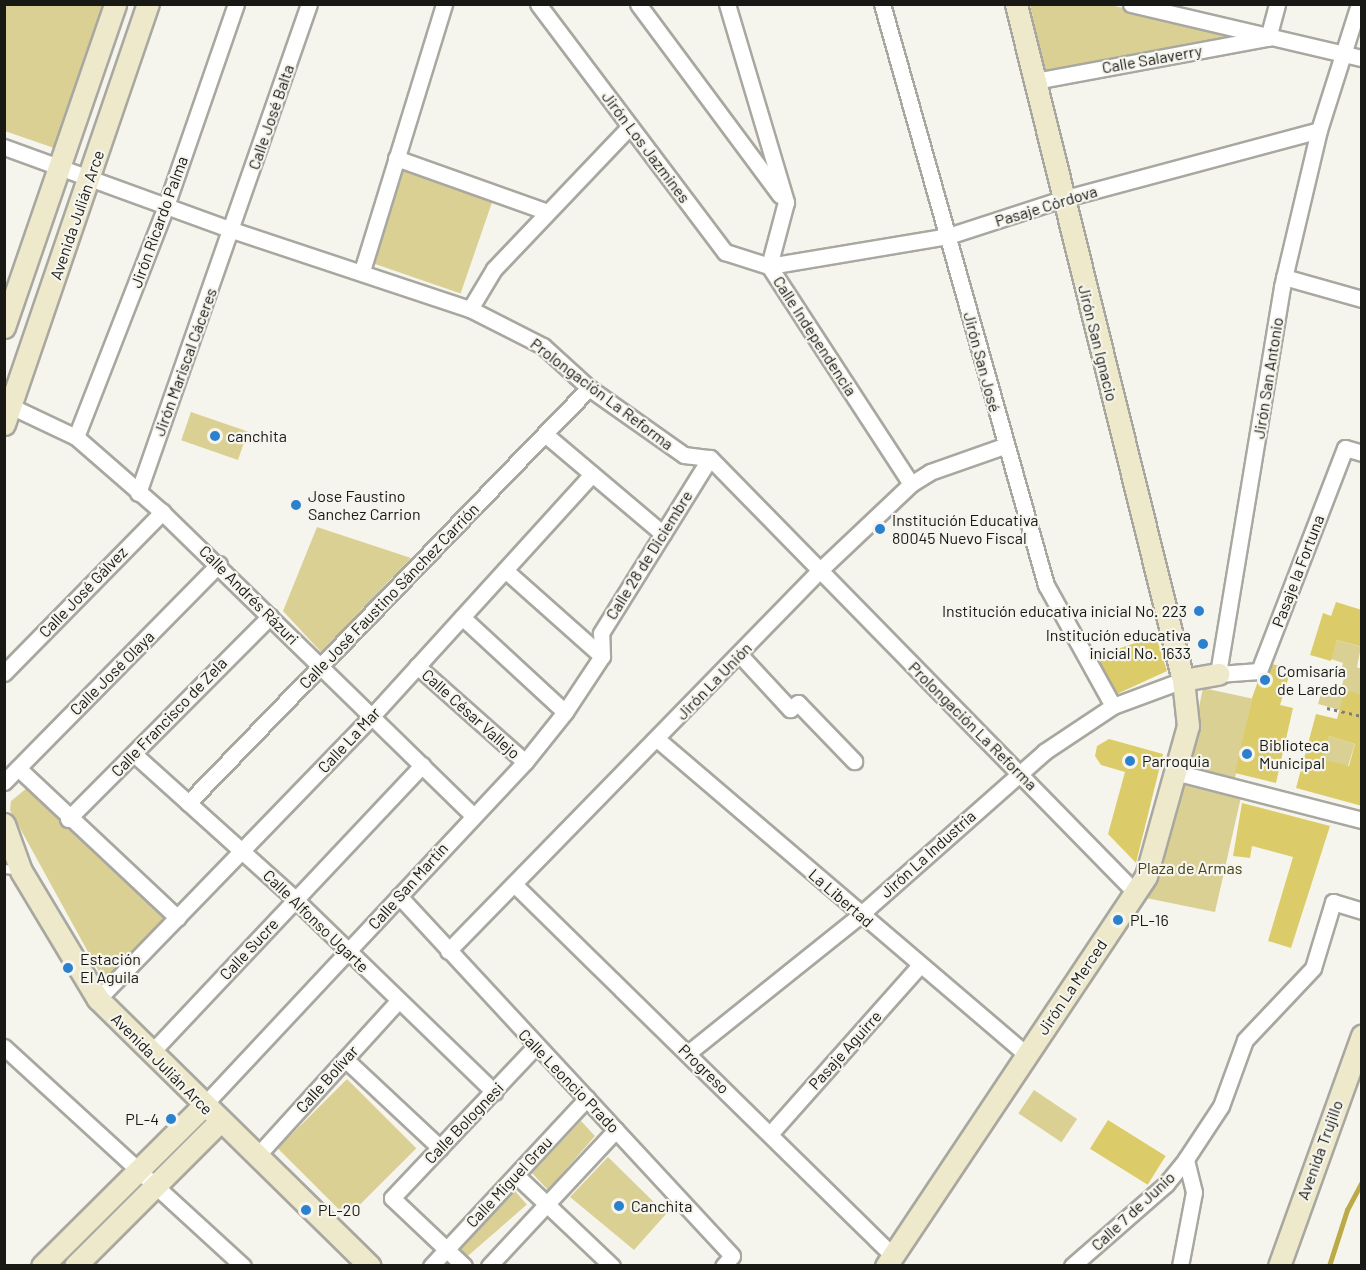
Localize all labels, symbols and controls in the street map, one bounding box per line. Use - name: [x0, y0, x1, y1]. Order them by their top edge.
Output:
- street label: Calle Salaverry: [1100, 41, 1204, 77]
- street label: Calle José Balta: [244, 62, 298, 172]
- street label: Jirón Los Jazmines: [598, 87, 694, 207]
- street label: Avenida Julián Arce: [46, 148, 108, 282]
- street label: Jirón Ricardo Palma: [126, 153, 192, 291]
- street label: Pasaje Córdova: [993, 181, 1099, 231]
- street label: Calle Independencia: [769, 273, 861, 399]
- street label: Jirón San Ignacio: [1074, 283, 1122, 403]
- street label: Jirón Mariscal Cáceres: [149, 285, 221, 439]
- street label: Jirón San José: [959, 310, 1005, 414]
- street label: Jirón San Antonio: [1249, 316, 1287, 440]
- street label: Prolongación La Reforma: [527, 334, 677, 454]
- place label: canchita: [227, 426, 287, 446]
- marker: canchita: [208, 429, 222, 443]
- place label: Jose Faustino Sanchez Carrion: [308, 486, 421, 524]
- street label: Calle 28 de Diciembre: [601, 487, 697, 623]
- marker: Jose Faustino Sanchez Carrion: [289, 498, 303, 512]
- street label: Calle José Faustino Sánchez Carrión: [295, 499, 483, 693]
- place label: Institución Educativa 80045 Nuevo Fiscal: [892, 510, 1038, 548]
- street label: Pasaje la Fortuna: [1268, 512, 1328, 630]
- marker: Institución Educativa 80045 Nuevo Fiscal: [873, 522, 887, 536]
- street label: Calle Andrés Rázuri: [195, 541, 303, 649]
- street label: Calle José Gálvez: [35, 543, 131, 641]
- place label: Institución educativa inicial No. 223: [942, 601, 1187, 621]
- marker: Institución educativa inicial No. 223: [1192, 604, 1206, 618]
- place label: Institución educativa inicial No. 1633: [1046, 625, 1191, 663]
- street label: Calle José Olaya: [66, 627, 158, 719]
- marker: Institución educativa inicial No. 1633: [1196, 637, 1210, 651]
- street label: Jirón La Unión: [672, 638, 756, 724]
- street label: Calle Francisco de Zela: [107, 653, 231, 781]
- street label: Prolongación La Reforma: [905, 658, 1041, 794]
- place label: Comisaría de Laredo: [1277, 661, 1346, 699]
- street label: Calle César Vallejo: [418, 665, 524, 763]
- marker: Comisaría de Laredo: [1258, 673, 1272, 687]
- street label: Calle La Mar: [314, 703, 384, 777]
- place label: Biblioteca Municipal: [1259, 735, 1329, 773]
- marker: Biblioteca Municipal: [1240, 747, 1254, 761]
- place label: Parroquia: [1142, 751, 1210, 771]
- marker: Parroquia: [1123, 754, 1137, 768]
- street label: Jirón La Industria: [876, 806, 980, 902]
- street label: Calle San Martín: [364, 839, 452, 933]
- park label: Plaza de Armas: [1138, 858, 1242, 878]
- street label: La Libertad: [805, 865, 877, 931]
- street label: Calle Alfonso Ugarte: [259, 866, 373, 976]
- place label: PL-16: [1130, 910, 1169, 930]
- marker: PL-16: [1111, 913, 1125, 927]
- street label: Calle Sucre: [216, 914, 282, 984]
- street label: Jirón La Merced: [1033, 936, 1111, 1038]
- place label: Estación El Aguila: [80, 949, 141, 987]
- marker: Estación El Aguila: [61, 961, 75, 975]
- street label: Pasaje Aguirre: [804, 1006, 886, 1094]
- street label: Avenida Julián Arce: [107, 1009, 217, 1119]
- street label: Calle Leoncio Prado: [515, 1025, 623, 1137]
- street label: Progreso: [675, 1040, 733, 1098]
- street label: Calle Bolívar: [292, 1041, 362, 1117]
- street label: Calle Bolognesi: [421, 1078, 507, 1168]
- street label: Avenida Trujillo: [1293, 1098, 1347, 1202]
- place label: PL-4: [125, 1109, 159, 1129]
- marker: PL-4: [164, 1112, 178, 1126]
- street label: Calle Miguel Grau: [462, 1133, 556, 1231]
- street label: Calle 7 de Junio: [1087, 1167, 1179, 1255]
- place label: Canchita: [631, 1196, 692, 1216]
- marker: Canchita: [612, 1199, 626, 1213]
- place label: PL-20: [318, 1200, 360, 1220]
- marker: PL-20: [299, 1203, 313, 1217]

